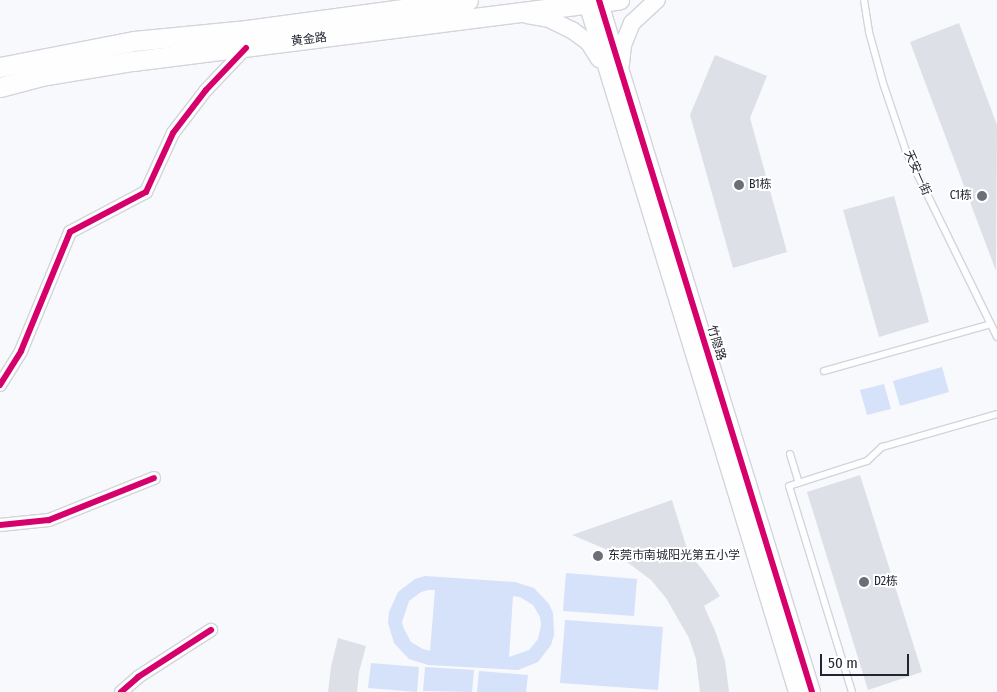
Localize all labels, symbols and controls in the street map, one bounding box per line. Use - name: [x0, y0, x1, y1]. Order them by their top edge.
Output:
- street label: 黄金路: [290, 31, 328, 49]
- street label: 天安一街: [901, 148, 933, 198]
- place label: B1栋: [749, 178, 772, 192]
- marker: B1栋: [733, 179, 745, 191]
- place label: C1栋: [950, 189, 972, 203]
- marker: C1栋: [976, 190, 988, 202]
- street label: 竹隐路: [704, 324, 728, 362]
- place label: 东莞市南城阳光第五小学: [608, 549, 740, 563]
- marker: 东莞市南城阳光第五小学: [592, 550, 604, 562]
- place label: D2栋: [874, 575, 898, 589]
- marker: D2栋: [858, 576, 870, 588]
- scale bar: [822, 644, 911, 676]
- text: 50 m: [828, 654, 858, 672]

